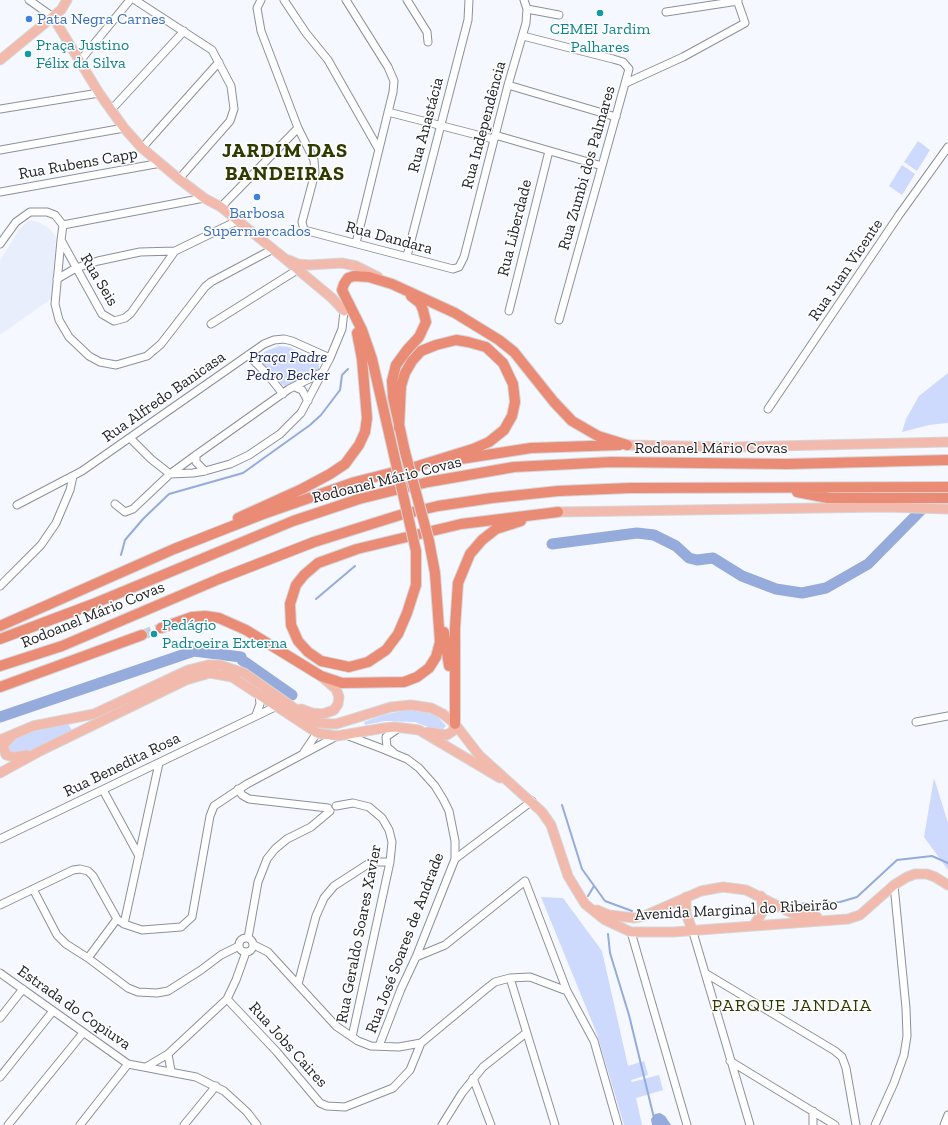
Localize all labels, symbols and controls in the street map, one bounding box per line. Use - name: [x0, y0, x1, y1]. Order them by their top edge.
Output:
- marker: CEMEI Jardim Palhares: [595, 8, 605, 18]
- place label: Pata Negra Carnes: [37, 9, 165, 29]
- marker: Pata Negra Carnes: [24, 14, 34, 24]
- place label: CEMEI Jardim Palhares: [550, 19, 650, 57]
- place label: Praça Justino Félix da Silva: [36, 35, 129, 73]
- marker: Praça Justino Félix da Silva: [23, 49, 33, 59]
- street label: Rua Independência: [458, 59, 510, 191]
- street label: Rua Anastácia: [404, 75, 448, 175]
- street label: Rua Zumbi dos Palmares: [554, 84, 620, 252]
- district label: JARDIM DAS BANDEIRAS: [222, 139, 348, 186]
- street label: Rua Rubens Capp: [17, 144, 139, 184]
- street label: Rua Liberdade: [494, 178, 536, 278]
- marker: Barbosa Supermercados: [252, 192, 262, 202]
- place label: Barbosa Supermercados: [203, 203, 311, 241]
- street label: Rua Juan Vicente: [805, 215, 887, 325]
- street label: Rua Dandara: [343, 217, 435, 259]
- street label: Rua Seis: [76, 250, 122, 310]
- street label: Rua Alfredo Banicasa: [99, 347, 229, 447]
- park label: Praça Padre Pedro Becker: [246, 347, 330, 385]
- street label: Rodoanel Mário Covas: [634, 438, 788, 458]
- street label: Rodoanel Mário Covas: [310, 452, 464, 508]
- street label: Rodoanel Mário Covas: [18, 577, 168, 653]
- place label: Pedágio Padroeira Externa: [162, 615, 287, 653]
- marker: Pedágio Padroeira Externa: [149, 629, 159, 639]
- street label: Rua Benedita Rosa: [61, 728, 183, 802]
- street label: Rua Geraldo Soares Xavier: [332, 843, 386, 1025]
- street label: Rua José Soares de Andrade: [362, 850, 448, 1036]
- street label: Avenida Marginal do Ribeirão: [634, 895, 838, 925]
- street label: Estrada do Copiuva: [14, 962, 134, 1054]
- district label: PARQUE JANDAIA: [712, 995, 872, 1017]
- street label: Rua Jobs Caires: [245, 998, 331, 1092]

